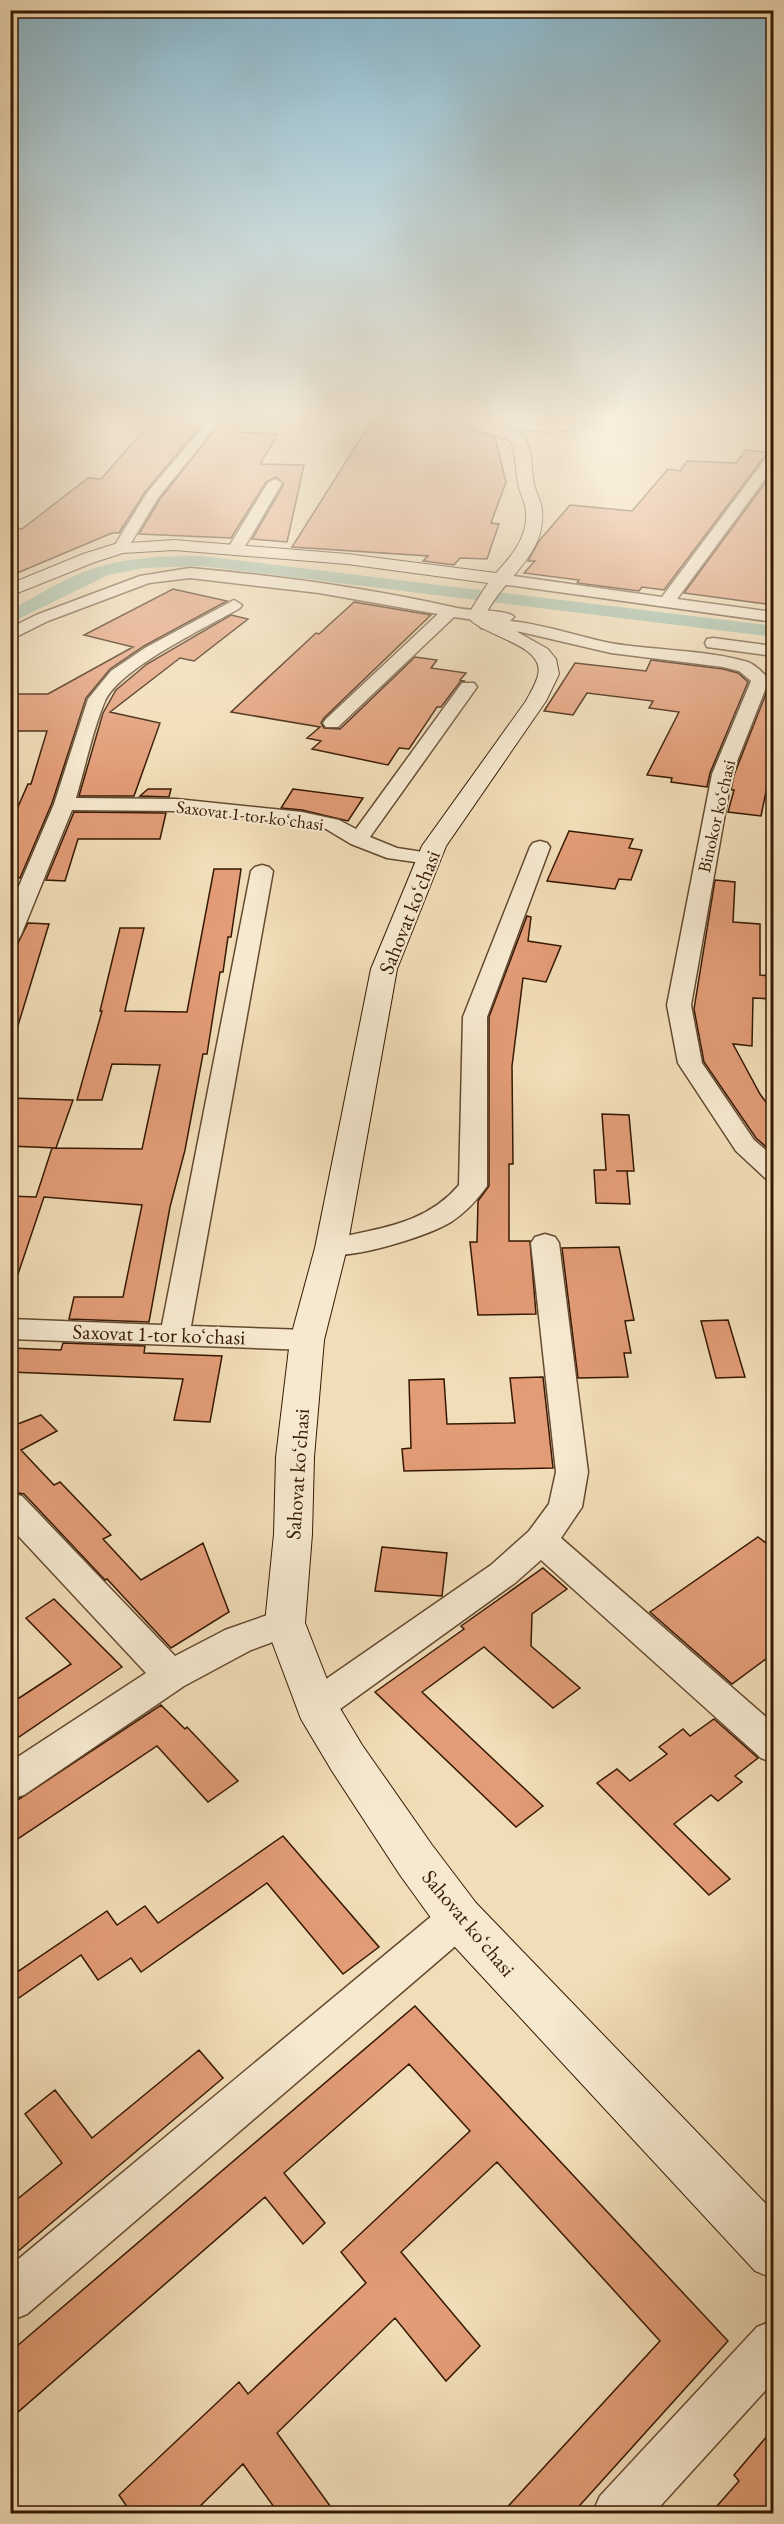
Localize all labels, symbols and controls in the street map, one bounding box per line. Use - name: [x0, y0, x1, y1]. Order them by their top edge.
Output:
- street label: Binokor koʻchasi: [692, 757, 740, 875]
- street label: Saxovat 1-tor koʻchasi: [175, 795, 326, 836]
- street label: Sahovat koʻchasi: [372, 846, 446, 978]
- street label: Saxovat 1-tor koʻchasi: [72, 1317, 246, 1351]
- street label: Sahovat koʻchasi: [279, 1408, 315, 1540]
- street label: Sahovat koʻchasi: [416, 1864, 522, 1982]

